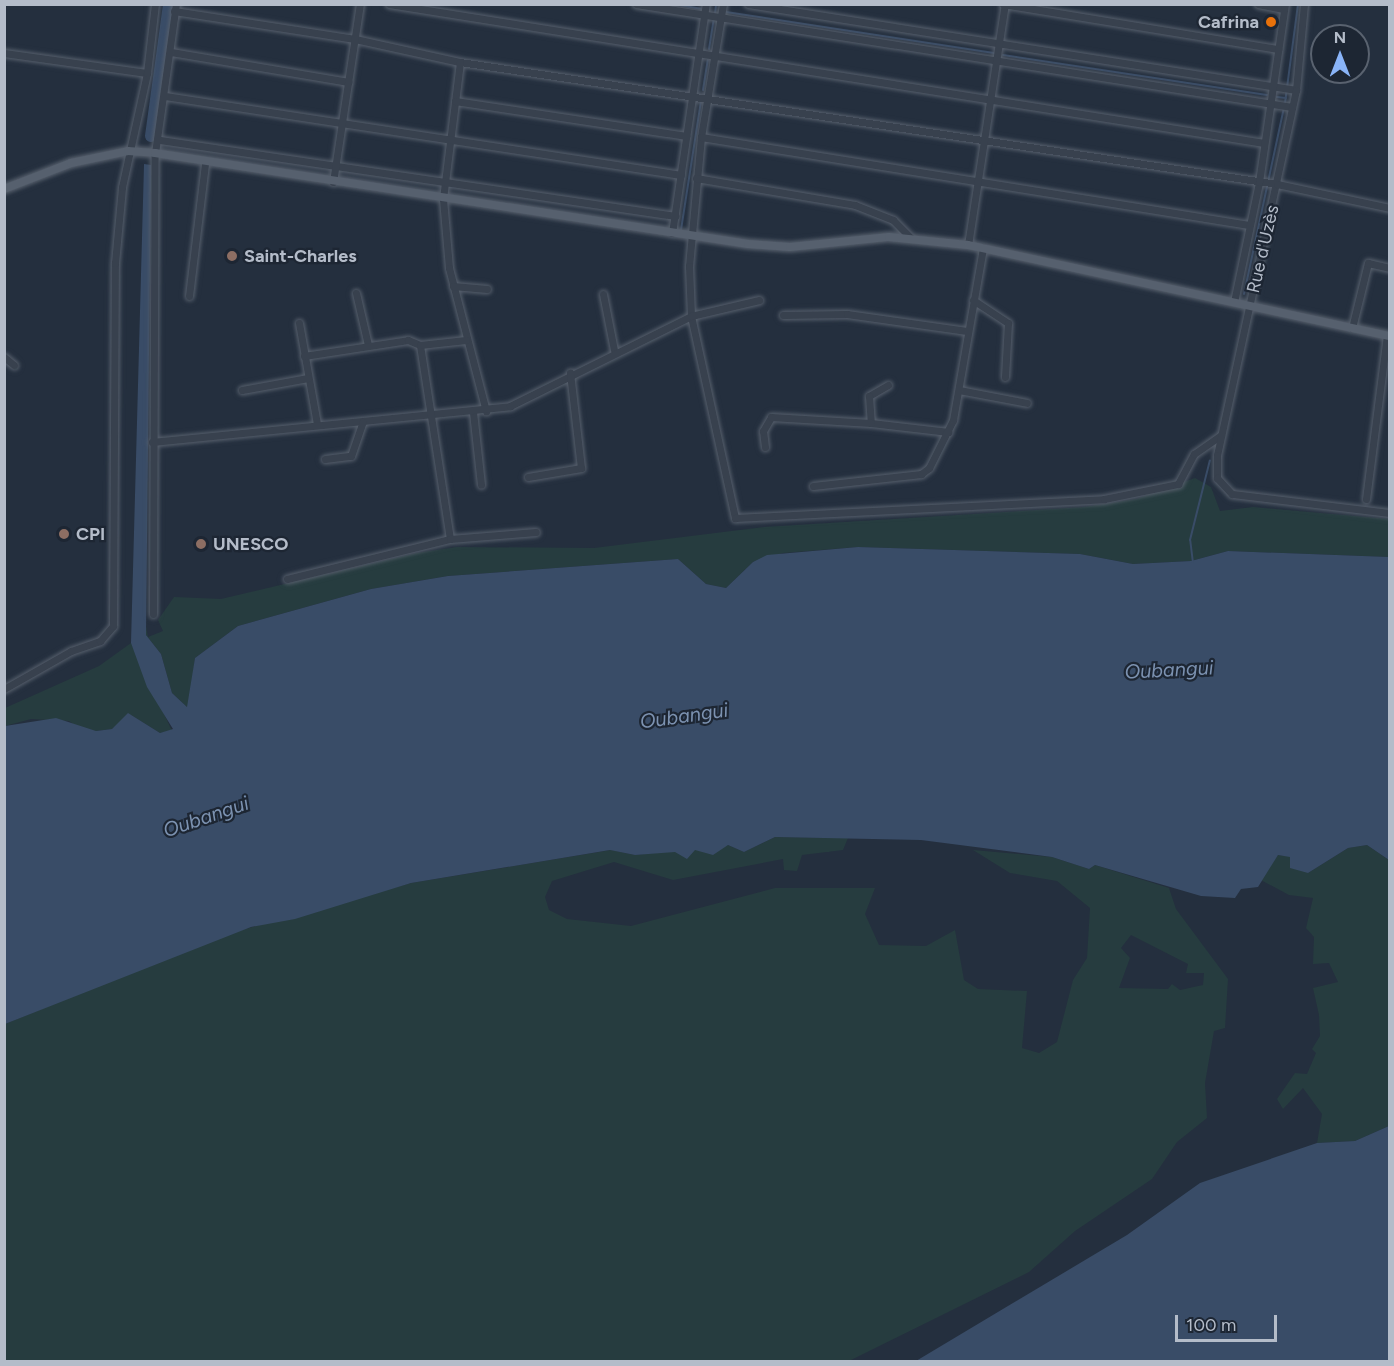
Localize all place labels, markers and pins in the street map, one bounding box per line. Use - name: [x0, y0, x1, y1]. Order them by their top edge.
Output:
- place label: Cafrina: [1198, 11, 1259, 33]
- marker: Cafrina: [1264, 15, 1278, 29]
- place label: Saint-Charles: [244, 245, 357, 267]
- marker: Saint-Charles: [225, 249, 239, 263]
- place label: CPI: [76, 523, 105, 545]
- marker: CPI: [57, 527, 71, 541]
- place label: UNESCO: [213, 533, 288, 555]
- marker: UNESCO: [194, 537, 208, 551]

